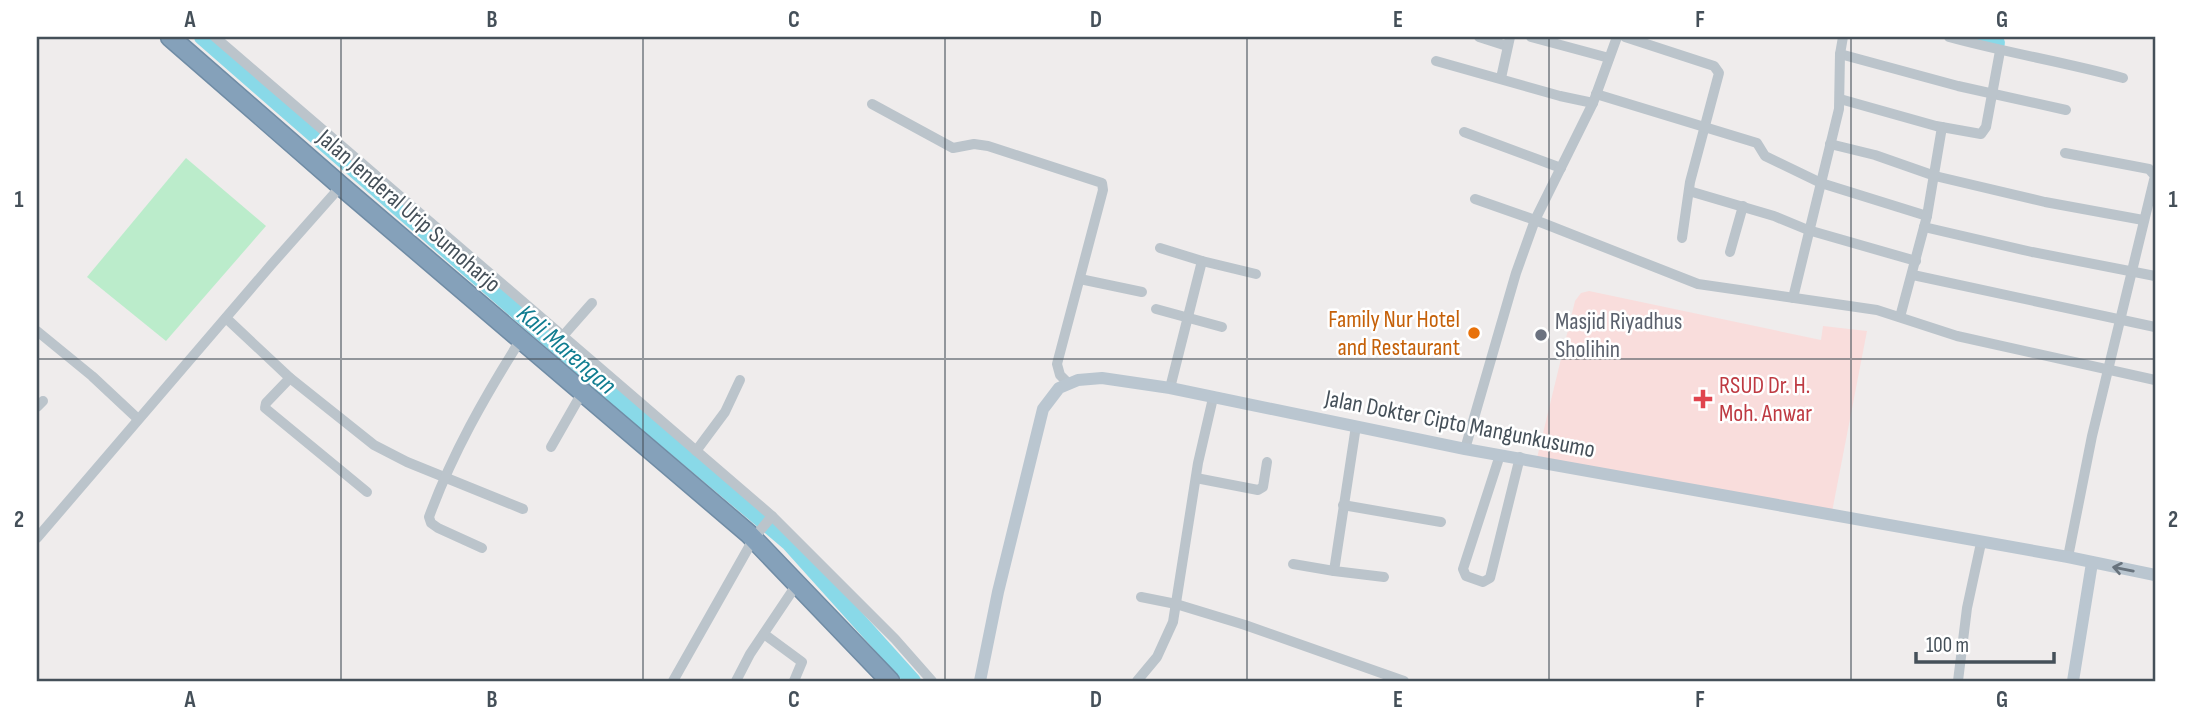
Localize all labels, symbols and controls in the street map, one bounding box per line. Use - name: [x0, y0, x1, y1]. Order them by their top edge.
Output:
- text: A: [184, 6, 197, 34]
- text: B: [487, 6, 498, 34]
- text: C: [788, 6, 800, 34]
- text: D: [1090, 6, 1102, 34]
- text: E: [1393, 6, 1403, 34]
- text: F: [1695, 6, 1705, 34]
- text: G: [1996, 6, 2008, 34]
- street label: Jalan Jenderal Urip Sumoharjo: [311, 123, 507, 299]
- text: 1: [14, 186, 24, 214]
- text: 1: [2168, 186, 2178, 214]
- water label: Kali Marengan: [510, 299, 622, 402]
- place label: Family Nur Hotel and Restaurant: [1328, 305, 1460, 362]
- place label: Masjid Riyadhus Sholihin: [1555, 307, 1682, 364]
- marker: Family Nur Hotel and Restaurant: [1466, 325, 1482, 341]
- marker: Masjid Riyadhus Sholihin: [1533, 327, 1549, 343]
- place label: RSUD Dr. H. Moh. Anwar: [1719, 371, 1812, 428]
- street label: Jalan Dokter Cipto Mangunkusumo: [1322, 383, 1597, 464]
- marker: RSUD Dr. H. Moh. Anwar: [1693, 389, 1713, 409]
- text: 2: [14, 506, 24, 534]
- text: 2: [2168, 506, 2178, 534]
- one-way arrow: [2113, 561, 2135, 575]
- scale bar: [1916, 620, 2054, 664]
- text: 100 m: [1926, 633, 1969, 658]
- text: A: [184, 686, 197, 714]
- text: B: [487, 686, 498, 714]
- text: C: [788, 686, 800, 714]
- text: D: [1090, 686, 1102, 714]
- text: E: [1393, 686, 1403, 714]
- text: F: [1695, 686, 1705, 714]
- text: G: [1996, 686, 2008, 714]

